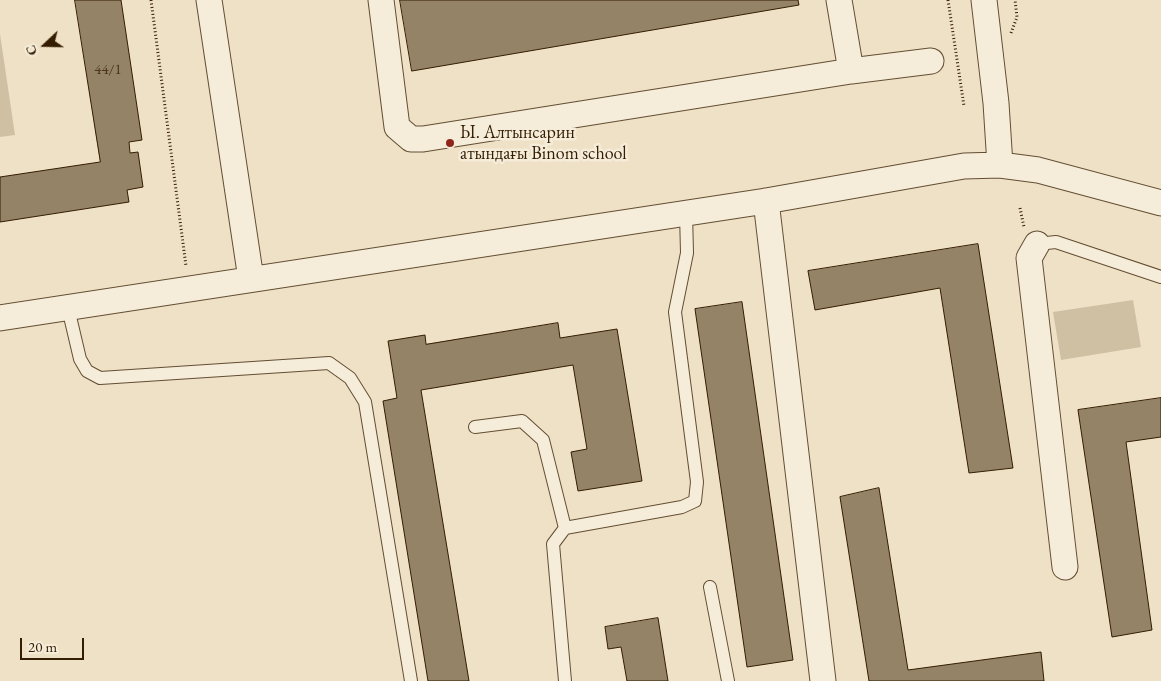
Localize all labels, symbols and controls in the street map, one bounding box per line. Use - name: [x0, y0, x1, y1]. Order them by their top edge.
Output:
- north arrow: [20, 20, 70, 70]
- text: С: [21, 43, 41, 58]
- house number: 44/1: [94, 61, 122, 79]
- place label: Ы. Алтынсарин атындағы Binom school: [460, 122, 627, 164]
- marker: Ы. Алтынсарин атындағы Binom school: [444, 137, 456, 149]
- scale bar: [22, 628, 86, 660]
- text: 20 m: [28, 637, 57, 656]

